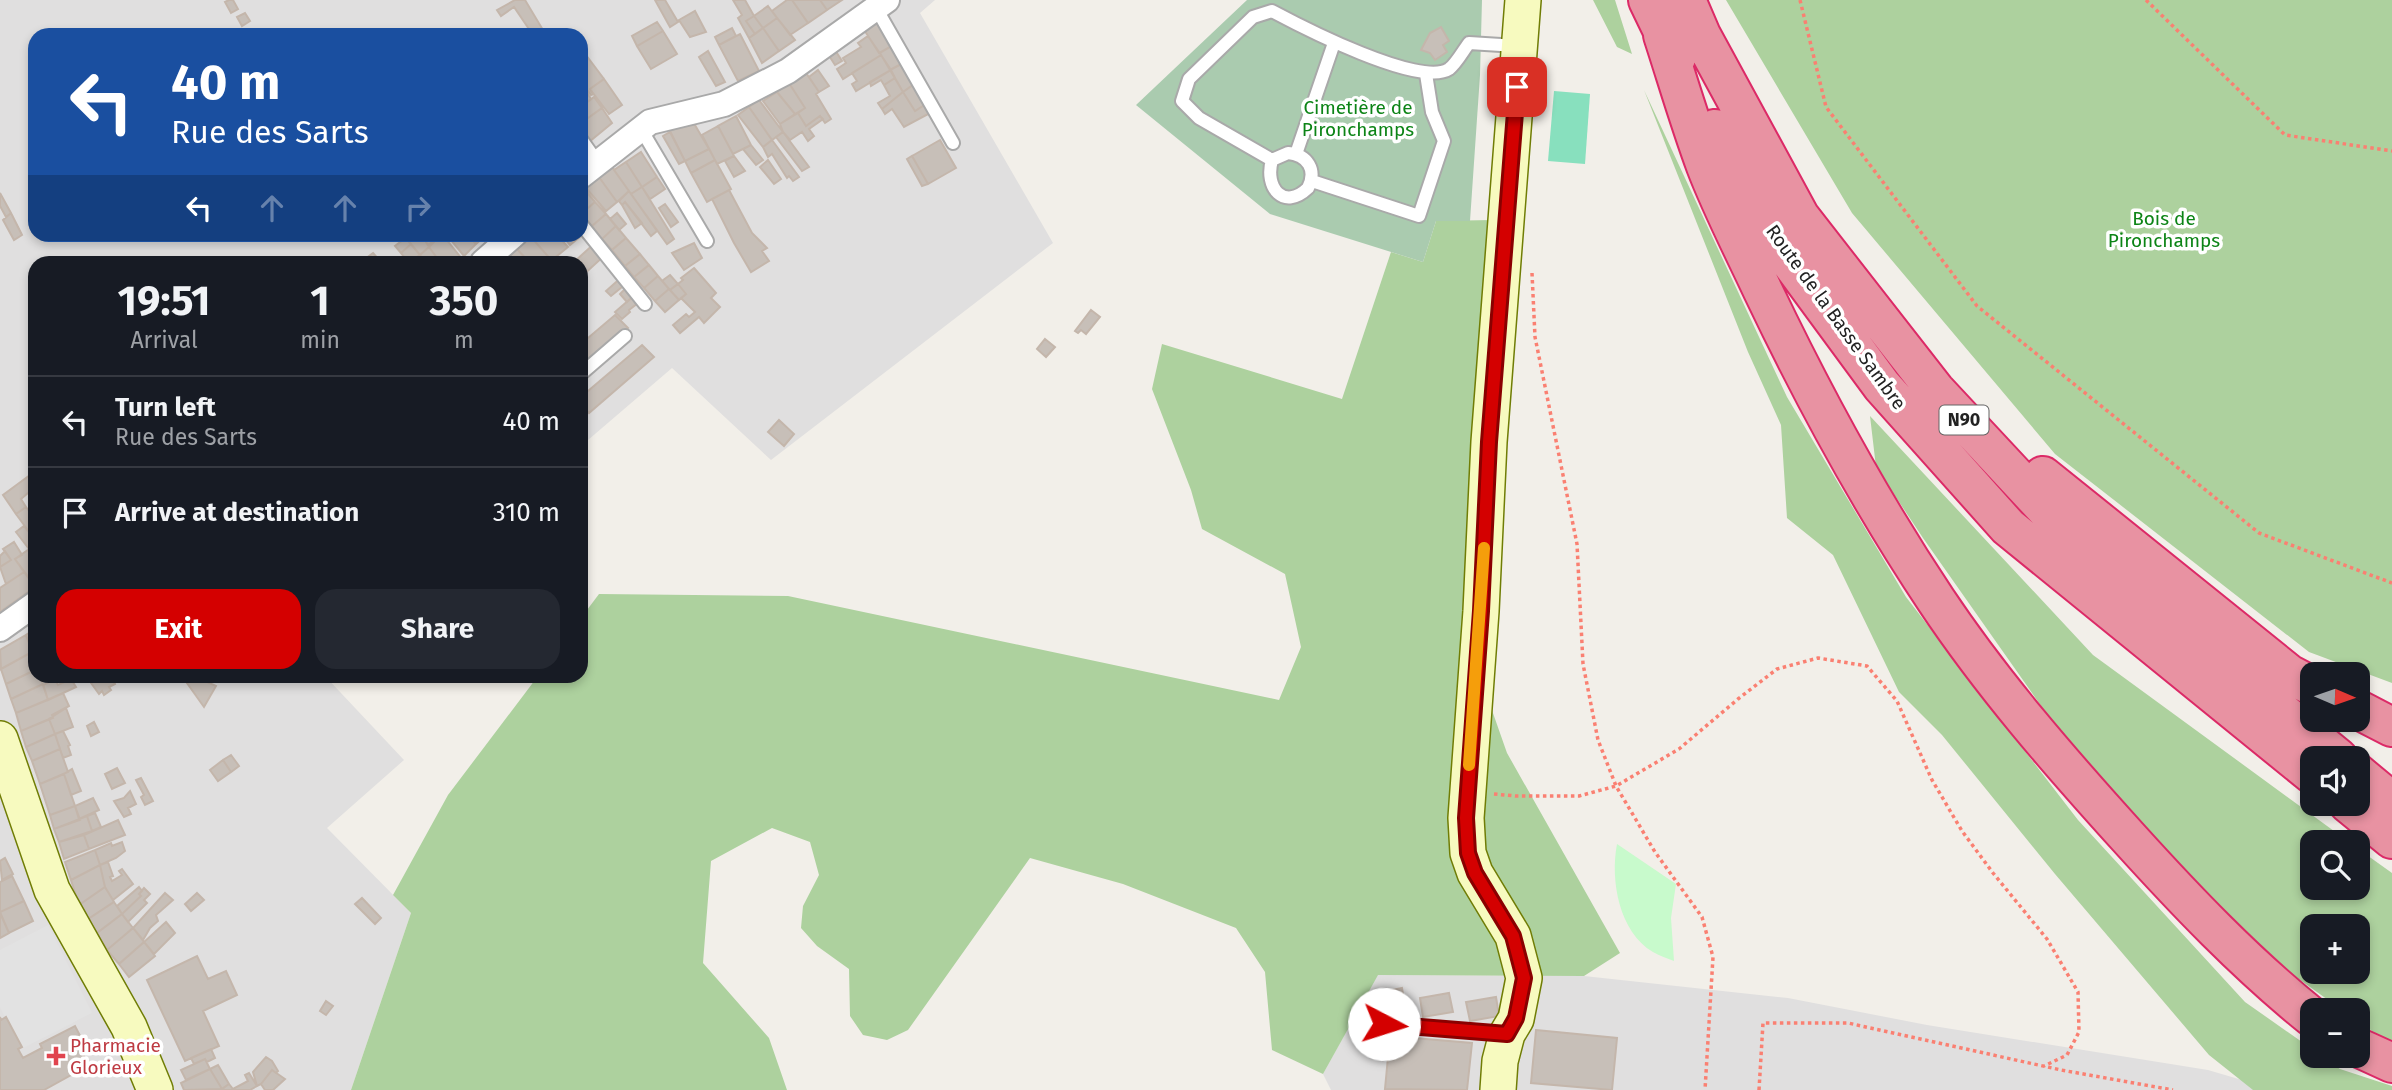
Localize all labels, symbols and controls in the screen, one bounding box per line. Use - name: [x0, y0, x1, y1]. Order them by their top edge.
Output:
- text: 40 m: [171, 53, 280, 112]
- icon: left: [56, 56, 147, 147]
- pin: [1487, 57, 1547, 117]
- icon: arrive: [1498, 68, 1536, 106]
- park label: Cimetière de Pironchamps: [1302, 96, 1414, 141]
- text: Rue des Sarts: [171, 113, 369, 151]
- icon: left: [180, 189, 218, 227]
- icon: ahead: [253, 189, 291, 227]
- icon: ahead: [326, 189, 364, 227]
- icon: right: [399, 189, 437, 227]
- park label: Bois de Pironchamps: [2108, 207, 2220, 252]
- street label: Route de la Basse Sambre: [1761, 220, 1911, 414]
- text: 19:51: [118, 276, 211, 326]
- text: 1: [310, 276, 330, 326]
- text: 350: [429, 276, 498, 326]
- text: Arrival: [130, 326, 198, 354]
- text: min: [300, 326, 340, 354]
- text: m: [454, 326, 474, 354]
- text: Turn left: [115, 392, 216, 423]
- icon: left: [56, 403, 94, 441]
- text: 40 m: [502, 406, 560, 437]
- road number: N90: [1940, 406, 1988, 434]
- text: Rue des Sarts: [115, 423, 257, 451]
- icon: arrive: [56, 494, 94, 532]
- text: Arrive at destination: [115, 497, 359, 528]
- text: 310 m: [493, 497, 560, 528]
- button: Exit: [56, 589, 301, 669]
- button: Share: [315, 589, 560, 669]
- north arrow: [2300, 662, 2370, 732]
- map controls: [2300, 662, 2370, 1068]
- button: sound: [2300, 746, 2370, 816]
- button: search: [2300, 830, 2370, 900]
- button: +: [2300, 914, 2370, 984]
- position arrow: [1347, 987, 1421, 1061]
- button: −: [2300, 998, 2370, 1068]
- place label: Pharmacie Glorieux: [70, 1034, 161, 1079]
- marker: Pharmacie Glorieux: [48, 1048, 64, 1064]

